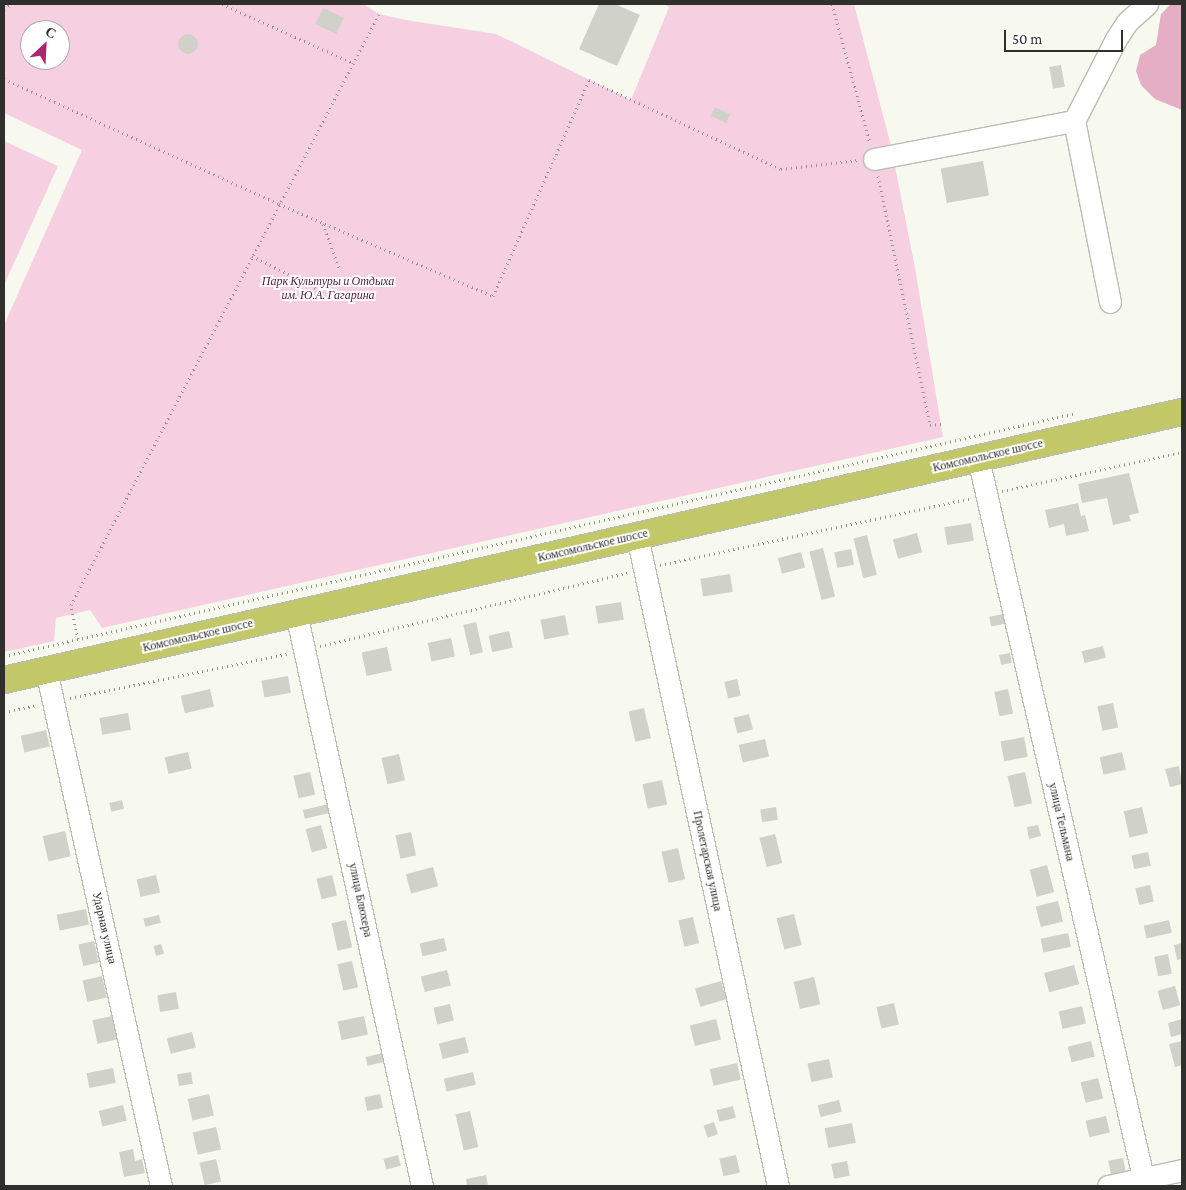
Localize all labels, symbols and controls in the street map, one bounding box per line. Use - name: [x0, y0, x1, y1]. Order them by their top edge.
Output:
- north arrow: [20, 20, 70, 70]
- scale bar: [1006, 20, 1125, 52]
- text: С: [43, 23, 59, 42]
- text: 50 m: [1012, 31, 1042, 47]
- park label: Парк Культуры и Отдыха им. Ю.А. Гагарина: [262, 275, 394, 303]
- street label: Комсомольское шоссе: [931, 436, 1045, 476]
- street label: Комсомольское шоссе: [536, 526, 650, 566]
- street label: Комсомольское шоссе: [141, 616, 255, 656]
- street label: улица Тельмана: [1045, 781, 1077, 863]
- street label: Пролетарская улица: [689, 810, 725, 912]
- street label: улица Блюхера: [345, 862, 375, 938]
- street label: Ударная улица: [89, 891, 119, 965]

